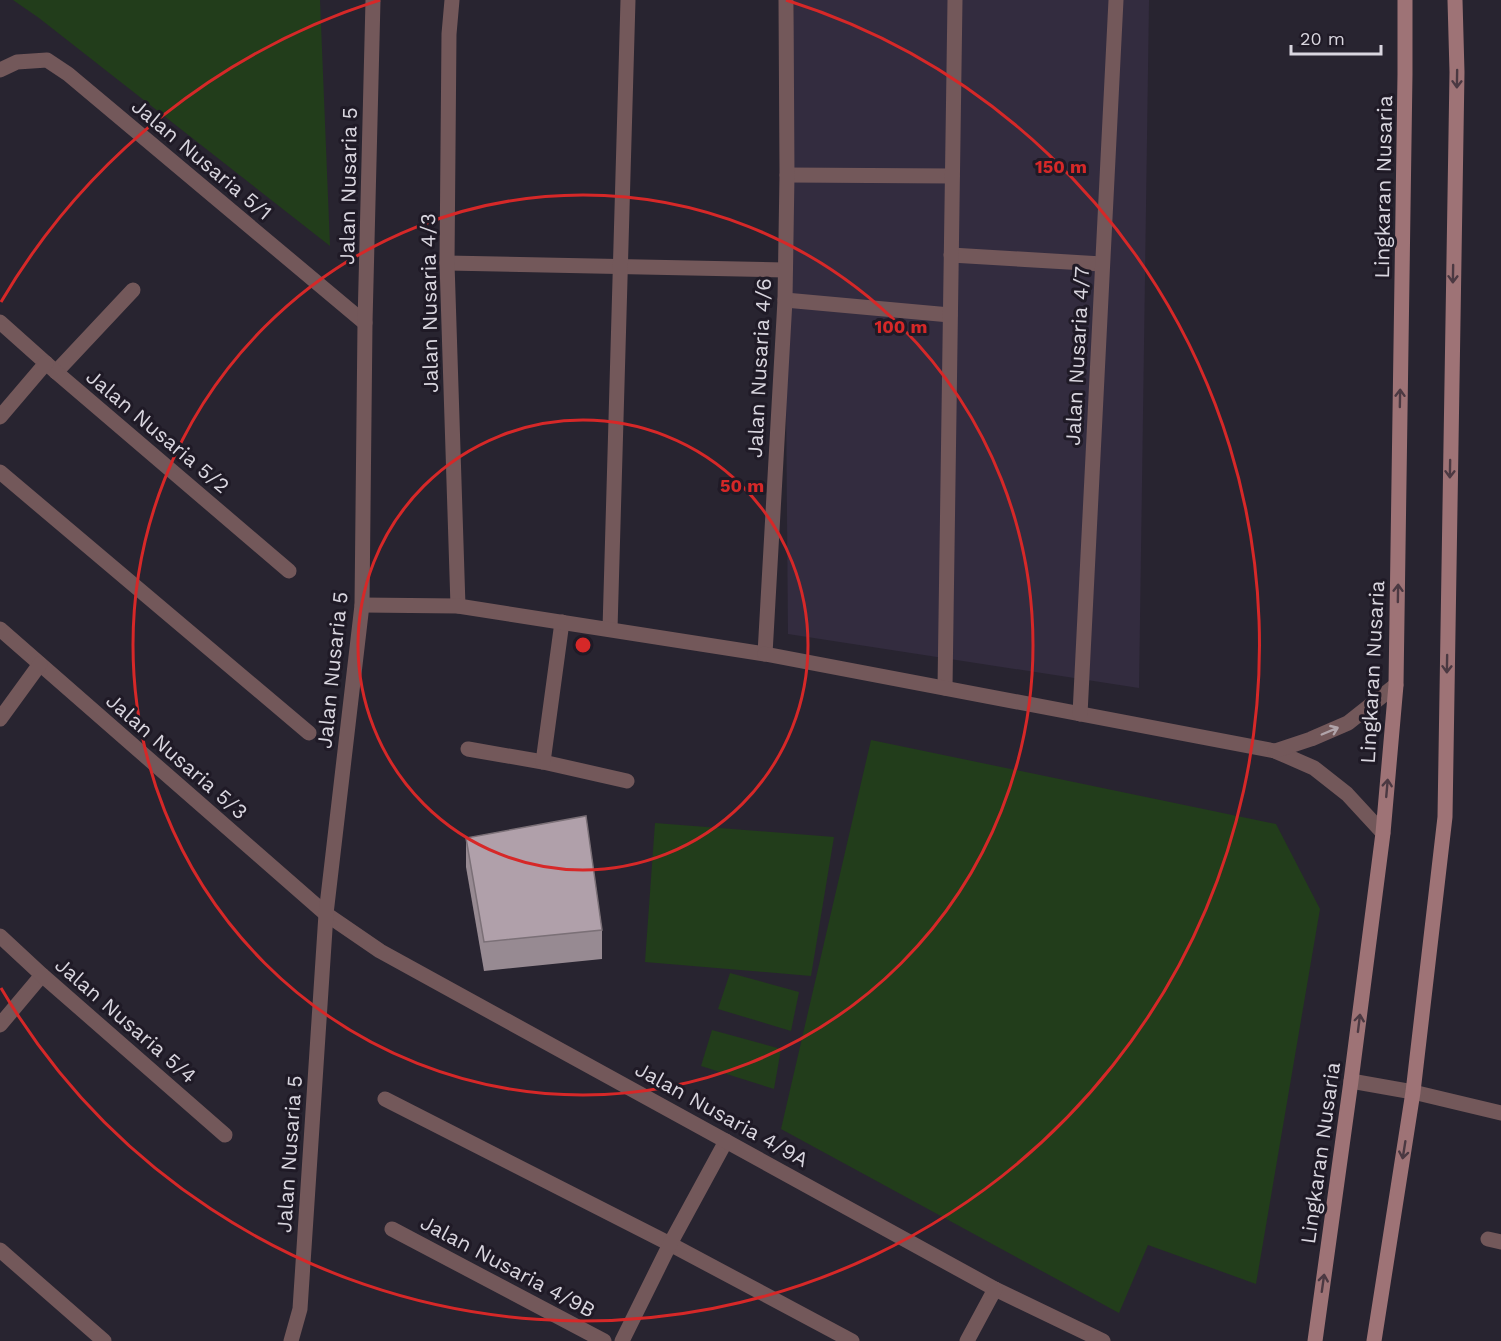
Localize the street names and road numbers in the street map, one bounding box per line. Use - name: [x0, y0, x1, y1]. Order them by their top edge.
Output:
- street label: Jalan Nusaria 5/1: [127, 93, 277, 225]
- street label: Lingkaran Nusaria: [1369, 95, 1397, 279]
- street label: Jalan Nusaria 5: [334, 107, 362, 265]
- street label: Jalan Nusaria 4/3: [415, 213, 443, 393]
- street label: Jalan Nusaria 4/7: [1060, 265, 1094, 446]
- street label: Jalan Nusaria 4/6: [742, 277, 776, 459]
- street label: Jalan Nusaria 5/2: [81, 364, 235, 498]
- street label: Lingkaran Nusaria: [1355, 580, 1389, 764]
- street label: Jalan Nusaria 5: [311, 590, 353, 750]
- street label: Jalan Nusaria 5/3: [101, 688, 253, 824]
- street label: Jalan Nusaria 5/4: [50, 952, 202, 1088]
- street label: Jalan Nusaria 4/9A: [631, 1056, 813, 1172]
- street label: Lingkaran Nusaria: [1295, 1060, 1345, 1246]
- street label: Jalan Nusaria 5: [271, 1074, 307, 1234]
- street label: Jalan Nusaria 4/9B: [416, 1209, 600, 1323]

